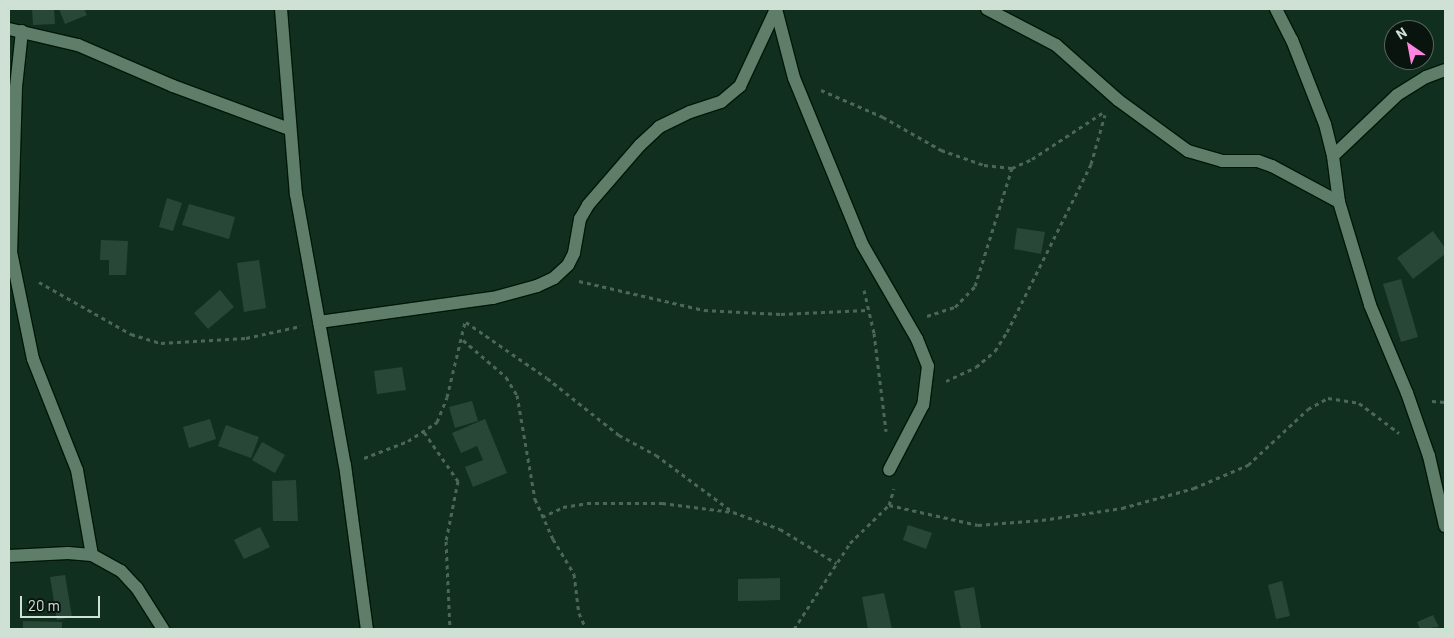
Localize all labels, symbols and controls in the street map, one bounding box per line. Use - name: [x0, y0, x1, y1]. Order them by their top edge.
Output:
- north arrow: [1384, 20, 1434, 70]
- text: N: [1393, 23, 1410, 43]
- scale bar: [22, 586, 102, 618]
- text: 20 m: [28, 596, 60, 614]

